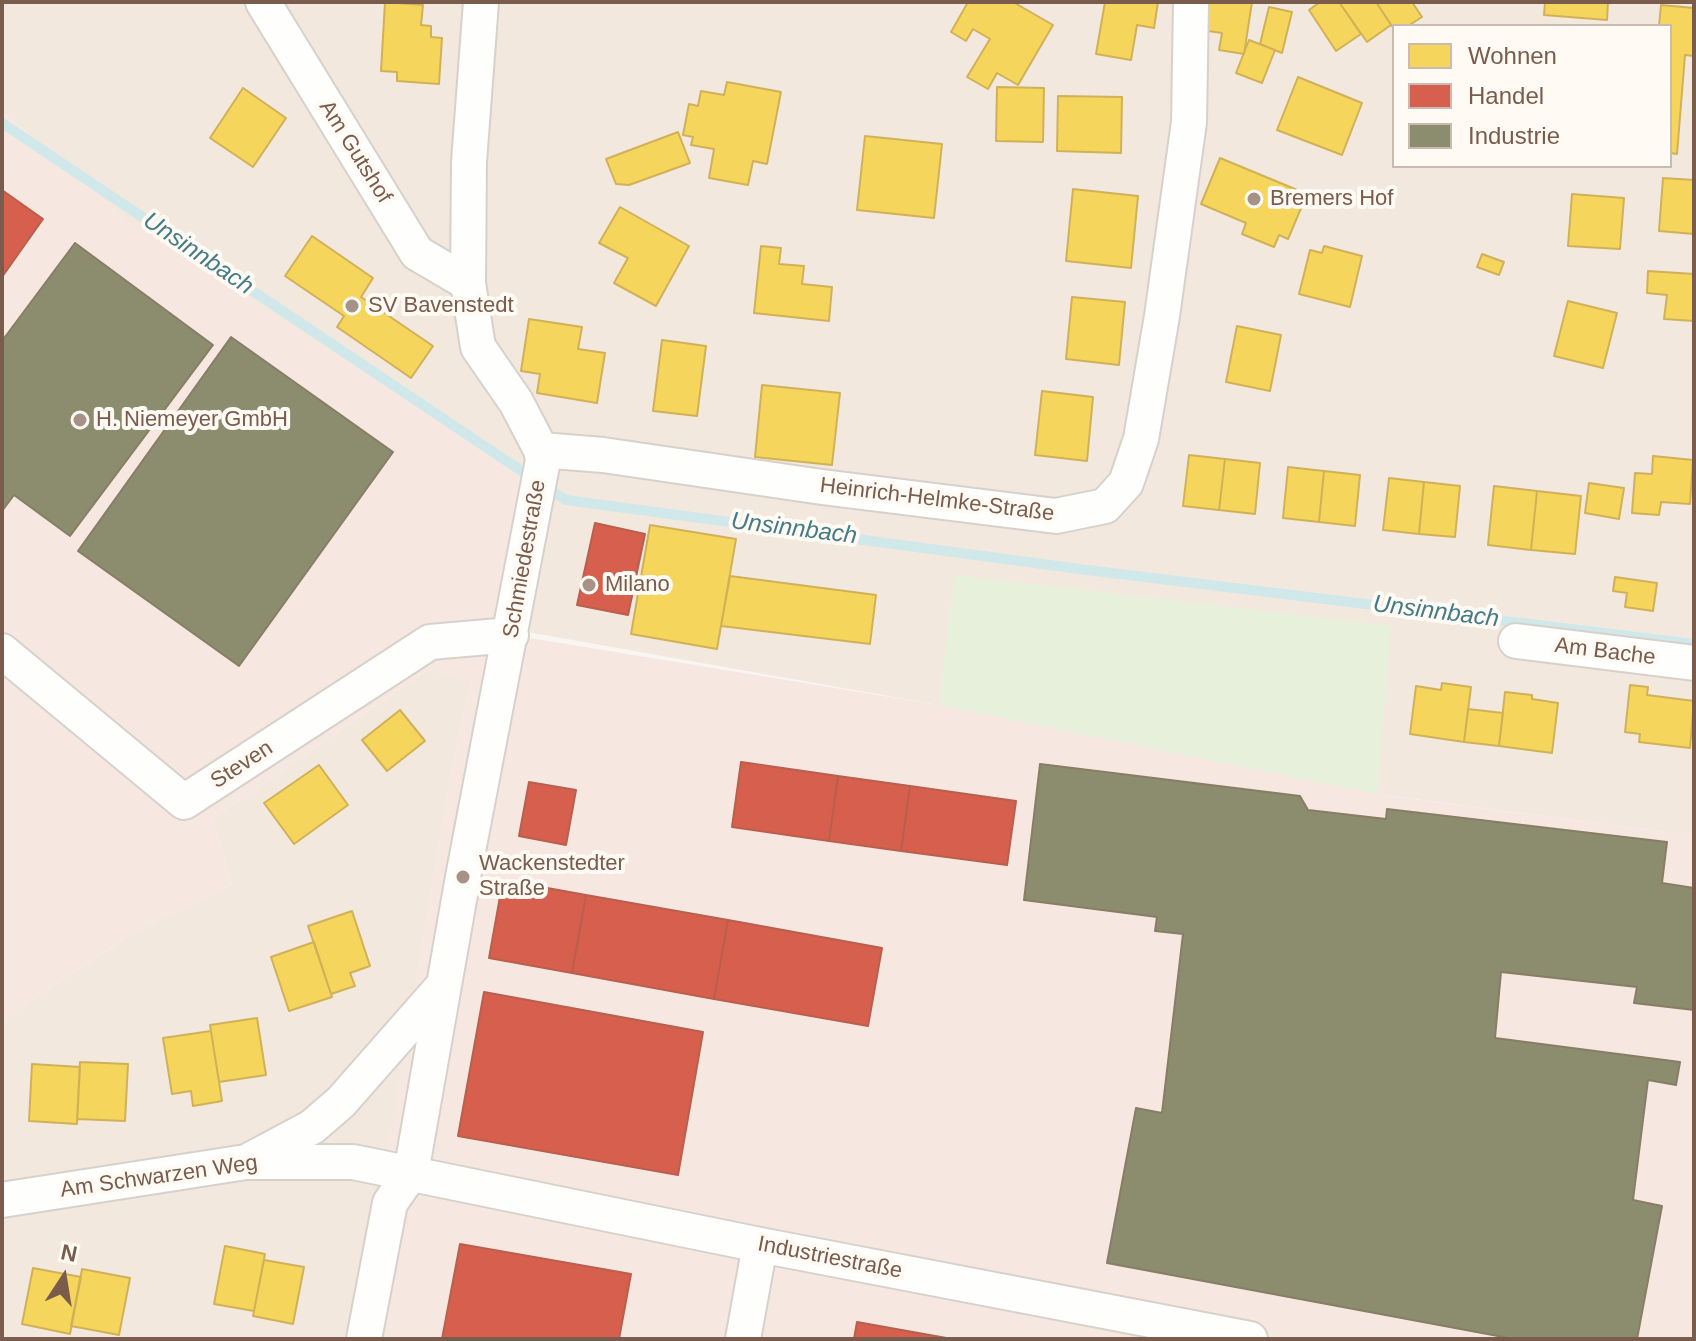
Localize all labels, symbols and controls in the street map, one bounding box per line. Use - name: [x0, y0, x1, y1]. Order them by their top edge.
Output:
- legend: [1392, 24, 1672, 168]
- text: Wohnen: [1468, 42, 1557, 69]
- text: Handel: [1468, 82, 1544, 109]
- street label: Am Gutshof: [313, 96, 397, 208]
- text: Industrie: [1468, 122, 1560, 149]
- place label: Bremers Hof: [1270, 186, 1393, 212]
- marker: Bremers Hof: [1245, 190, 1263, 208]
- water label: Unsinnbach: [137, 207, 259, 301]
- place label: SV Bavenstedt: [368, 293, 514, 319]
- marker: SV Bavenstedt: [343, 297, 361, 315]
- place label: H. Niemeyer GmbH: [96, 407, 288, 433]
- marker: H. Niemeyer GmbH: [71, 411, 89, 429]
- street label: Heinrich-Helmke-Straße: [818, 473, 1056, 527]
- street label: Schmiedestraße: [498, 478, 552, 640]
- water label: Unsinnbach: [729, 507, 859, 551]
- place label: Milano: [605, 572, 670, 598]
- marker: Milano: [580, 576, 598, 594]
- water label: Unsinnbach: [1371, 590, 1501, 634]
- street label: Am Bache: [1553, 633, 1657, 671]
- street label: Steven: [206, 735, 278, 795]
- place label: Wackenstedter Straße: [479, 851, 625, 902]
- marker: Wackenstedter Straße: [454, 868, 472, 886]
- street label: Am Schwarzen Weg: [59, 1150, 259, 1204]
- street label: Industriestraße: [755, 1231, 905, 1285]
- north arrow: [24, 1237, 104, 1317]
- text: N: [59, 1239, 79, 1267]

